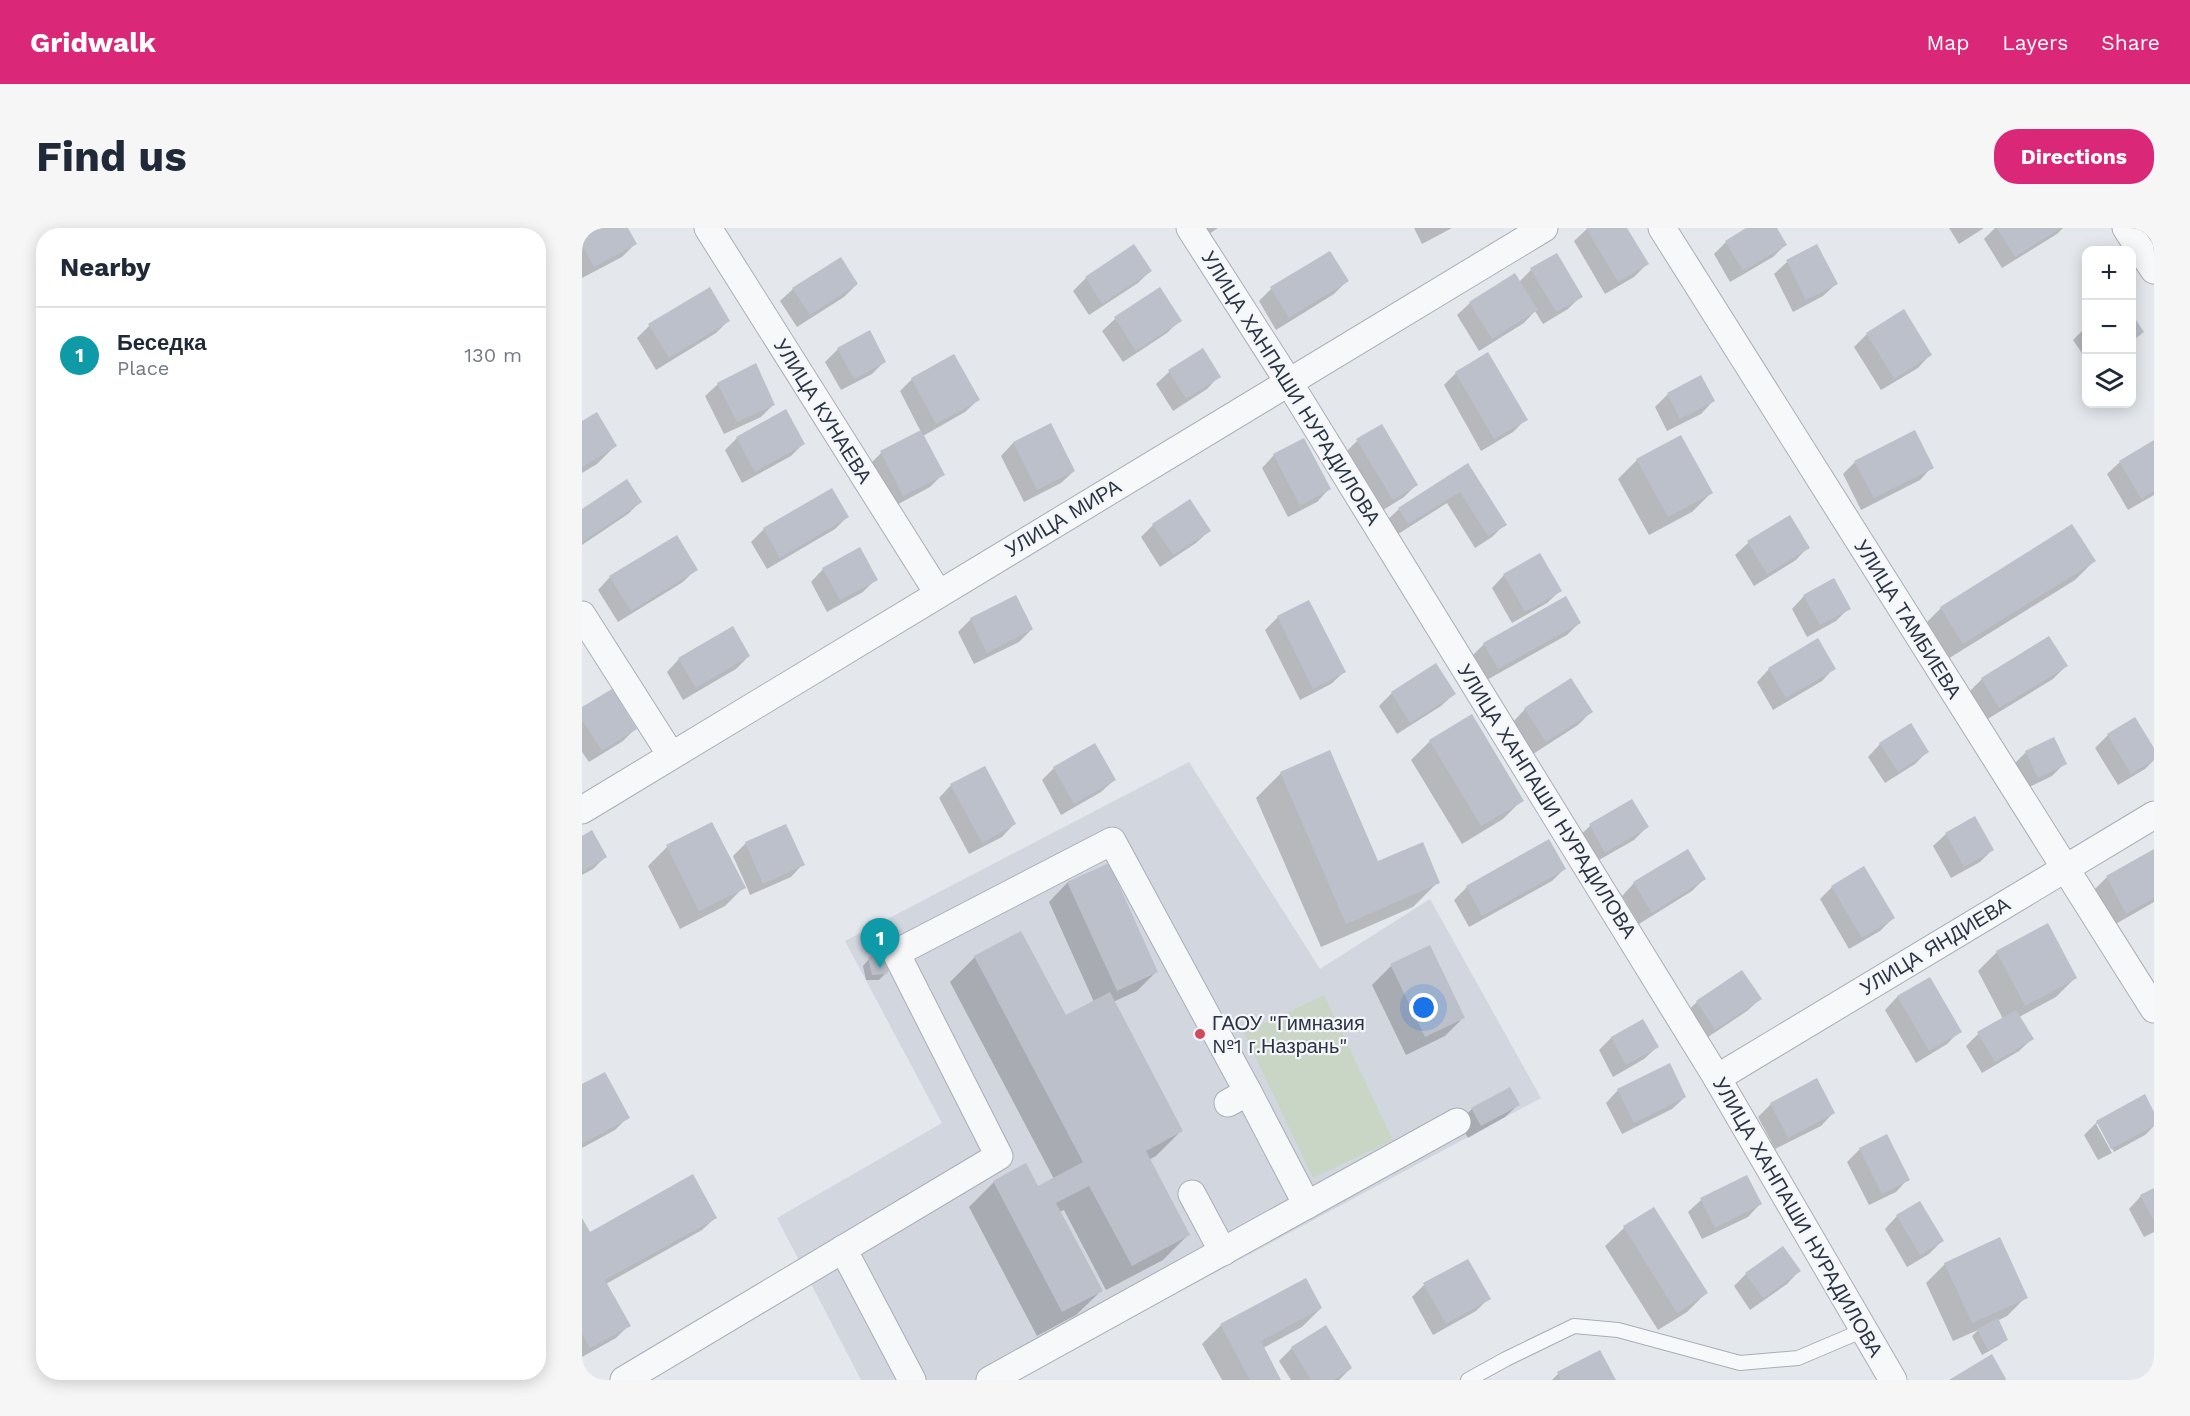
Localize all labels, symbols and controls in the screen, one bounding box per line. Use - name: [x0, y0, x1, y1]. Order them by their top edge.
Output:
- text: Gridwalk: [30, 26, 156, 59]
- text: Map: [1926, 30, 1969, 55]
- text: Layers: [2002, 30, 2068, 55]
- text: Share: [2101, 30, 2160, 55]
- button: Directions: [1994, 129, 2154, 184]
- text: Find us: [36, 132, 187, 181]
- map controls: [2082, 246, 2136, 408]
- button: +: [2082, 246, 2136, 300]
- street label: УЛИЦА ХАНПАШИ НУРАДИЛОВА: [1196, 247, 1386, 530]
- text: Nearby: [60, 252, 151, 282]
- button: −: [2082, 300, 2136, 354]
- text: Беседка: [117, 330, 206, 355]
- street label: УЛИЦА КУНАЕВА: [769, 334, 878, 488]
- text: 1: [75, 343, 84, 367]
- text: 130 m: [464, 343, 522, 367]
- button: layers: [2082, 354, 2136, 408]
- text: Place: [117, 356, 169, 380]
- street label: УЛИЦА МИРА: [1001, 474, 1126, 562]
- street label: УЛИЦА ТАМБИЕВА: [1849, 535, 1967, 703]
- street label: УЛИЦА ХАНПАШИ НУРАДИЛОВА: [1452, 660, 1642, 943]
- street label: УЛИЦА ЯНДИЕВА: [1856, 891, 2015, 1000]
- pin: 1: [860, 918, 900, 968]
- your location: [1409, 993, 1438, 1022]
- place label: ГАОУ "Гимназия №1 г.Назрань": [1212, 1011, 1365, 1058]
- marker: ГАОУ "Гимназия №1 г.Назрань": [1193, 1027, 1207, 1041]
- street label: УЛИЦА ХАНПАШИ НУРАДИЛОВА: [1708, 1073, 1888, 1362]

